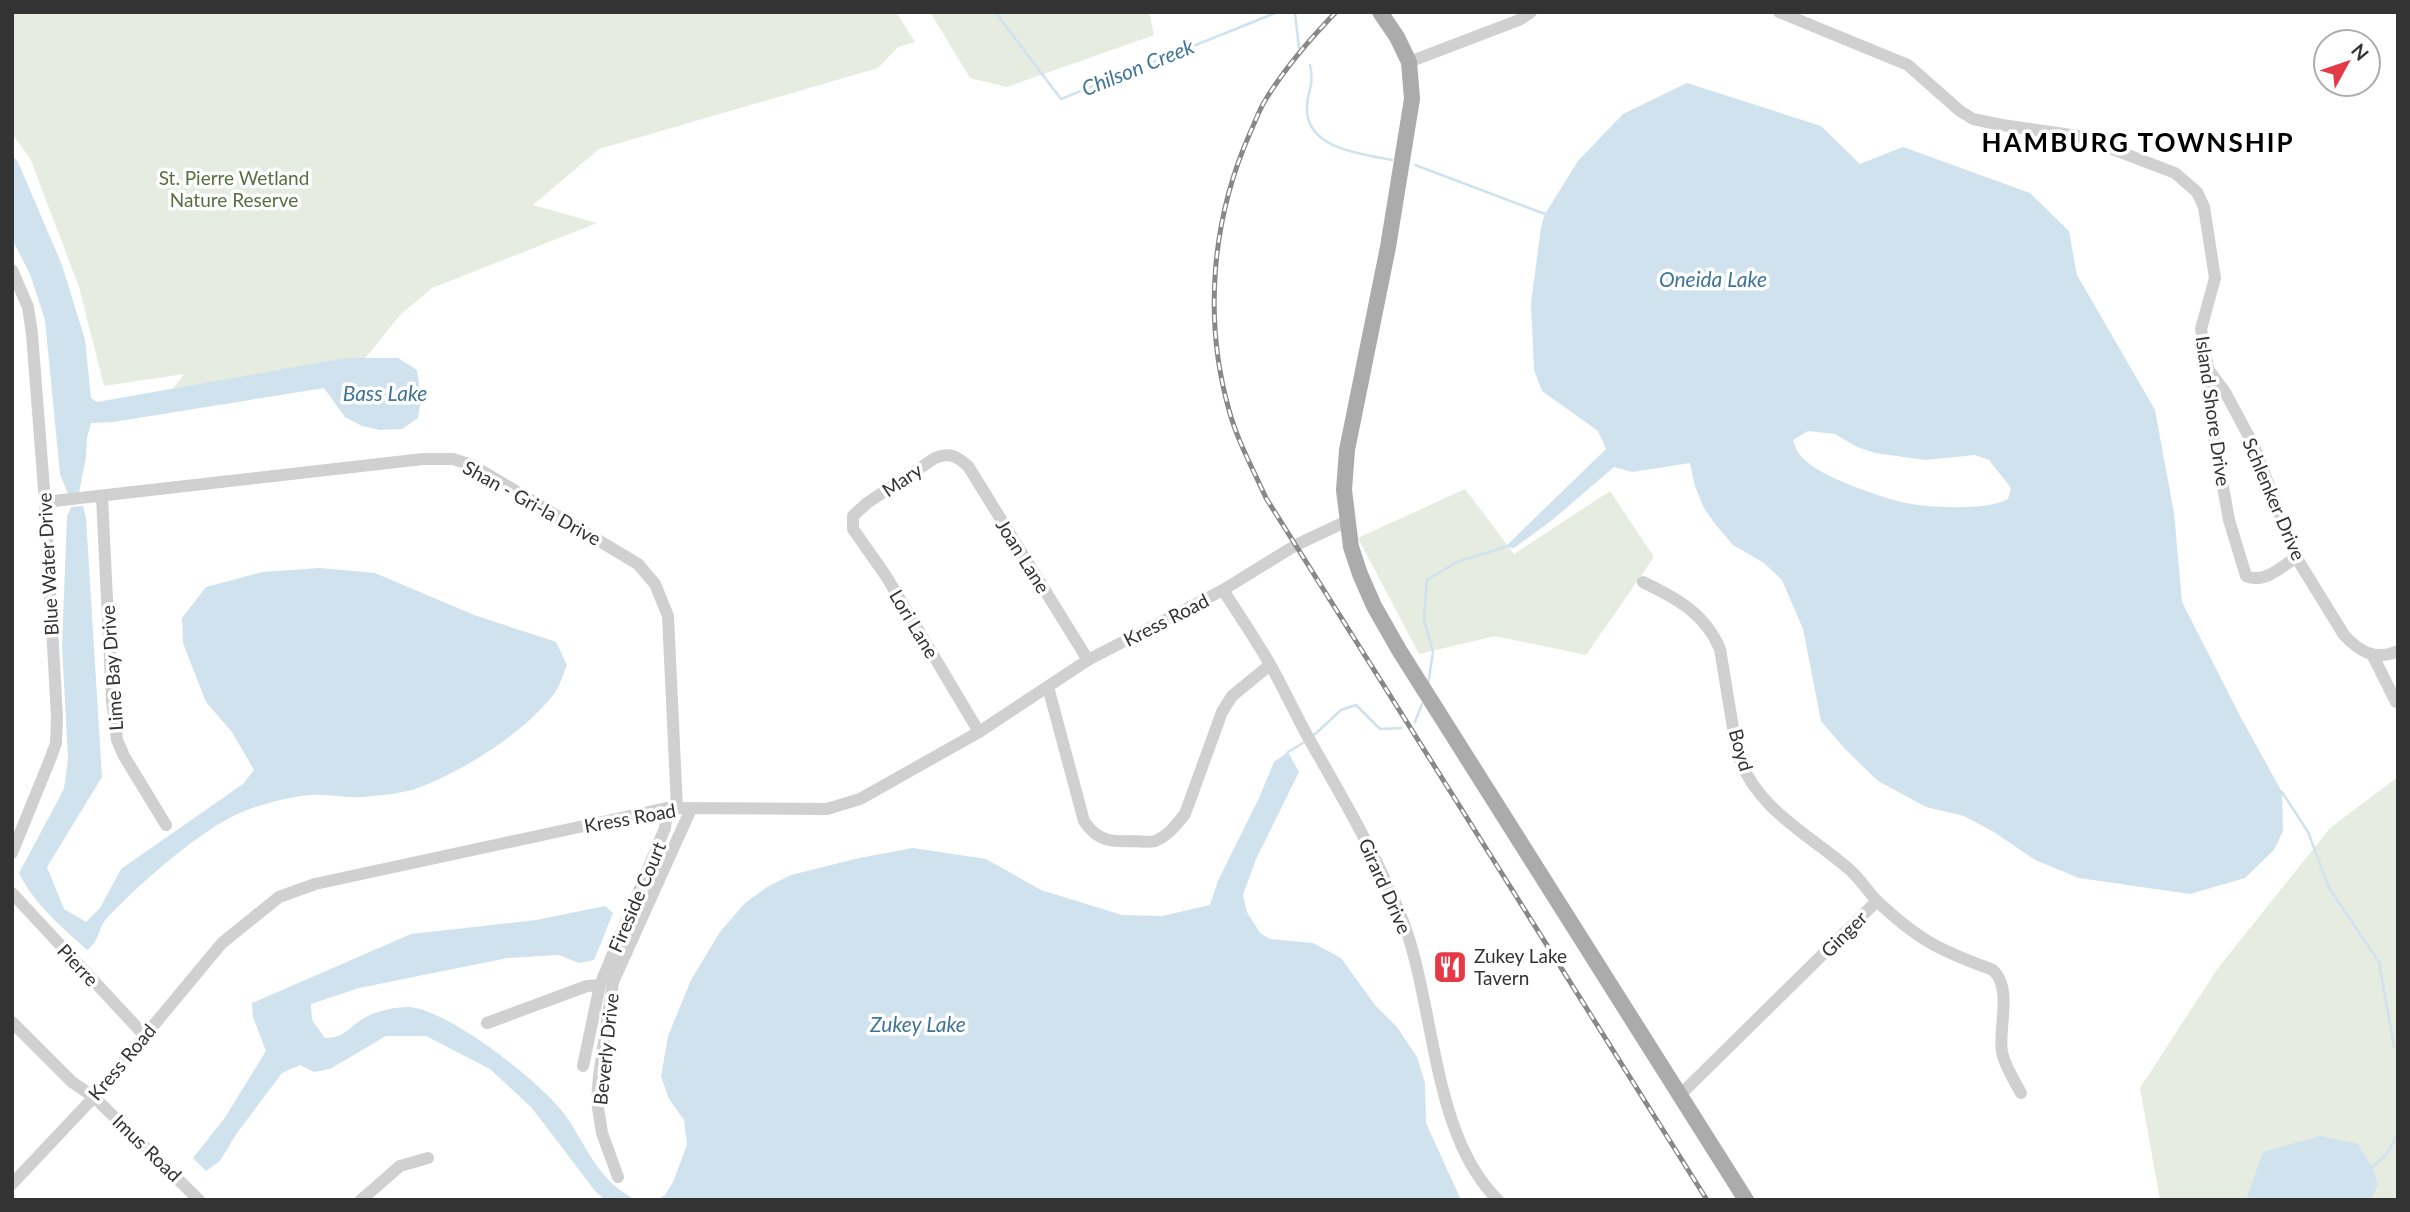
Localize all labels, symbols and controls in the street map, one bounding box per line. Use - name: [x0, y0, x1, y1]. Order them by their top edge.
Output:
- north arrow: [2312, 28, 2382, 98]
- water label: Chilson Creek: [1078, 32, 1198, 100]
- text: N: [2347, 39, 2374, 65]
- district label: HAMBURG TOWNSHIP: [1982, 126, 2295, 158]
- park label: St. Pierre Wetland Nature Reserve: [159, 166, 309, 211]
- water label: Oneida Lake: [1659, 266, 1767, 291]
- street label: Island Shore Drive: [2192, 334, 2235, 488]
- water label: Bass Lake: [343, 380, 427, 405]
- street label: Schlenker Drive: [2238, 434, 2311, 564]
- street label: Shan - Gri-la Drive: [459, 455, 605, 550]
- street label: Mary: [877, 458, 926, 501]
- street label: Blue Water Drive: [32, 492, 63, 636]
- street label: Joan Lane: [992, 514, 1055, 597]
- street label: Lori Lane: [885, 585, 944, 662]
- street label: Kress Road: [1119, 588, 1212, 651]
- street label: Lime Bay Drive: [96, 605, 127, 732]
- street label: Boyd: [1725, 726, 1758, 774]
- street label: Kress Road: [582, 798, 678, 837]
- street label: Girard Drive: [1354, 835, 1417, 937]
- street label: Fireside Court: [603, 838, 670, 955]
- street label: Ginger: [1816, 906, 1872, 961]
- street label: Pierre: [53, 939, 104, 991]
- place label: Zukey Lake Tavern: [1474, 944, 1567, 989]
- restaurant icon: Zukey Lake Tavern: [1431, 948, 1469, 986]
- street label: Beverly Drive: [588, 992, 623, 1106]
- water label: Zukey Lake: [869, 1011, 966, 1036]
- street label: Kress Road: [83, 1019, 160, 1105]
- street label: Imus Road: [108, 1109, 186, 1186]

